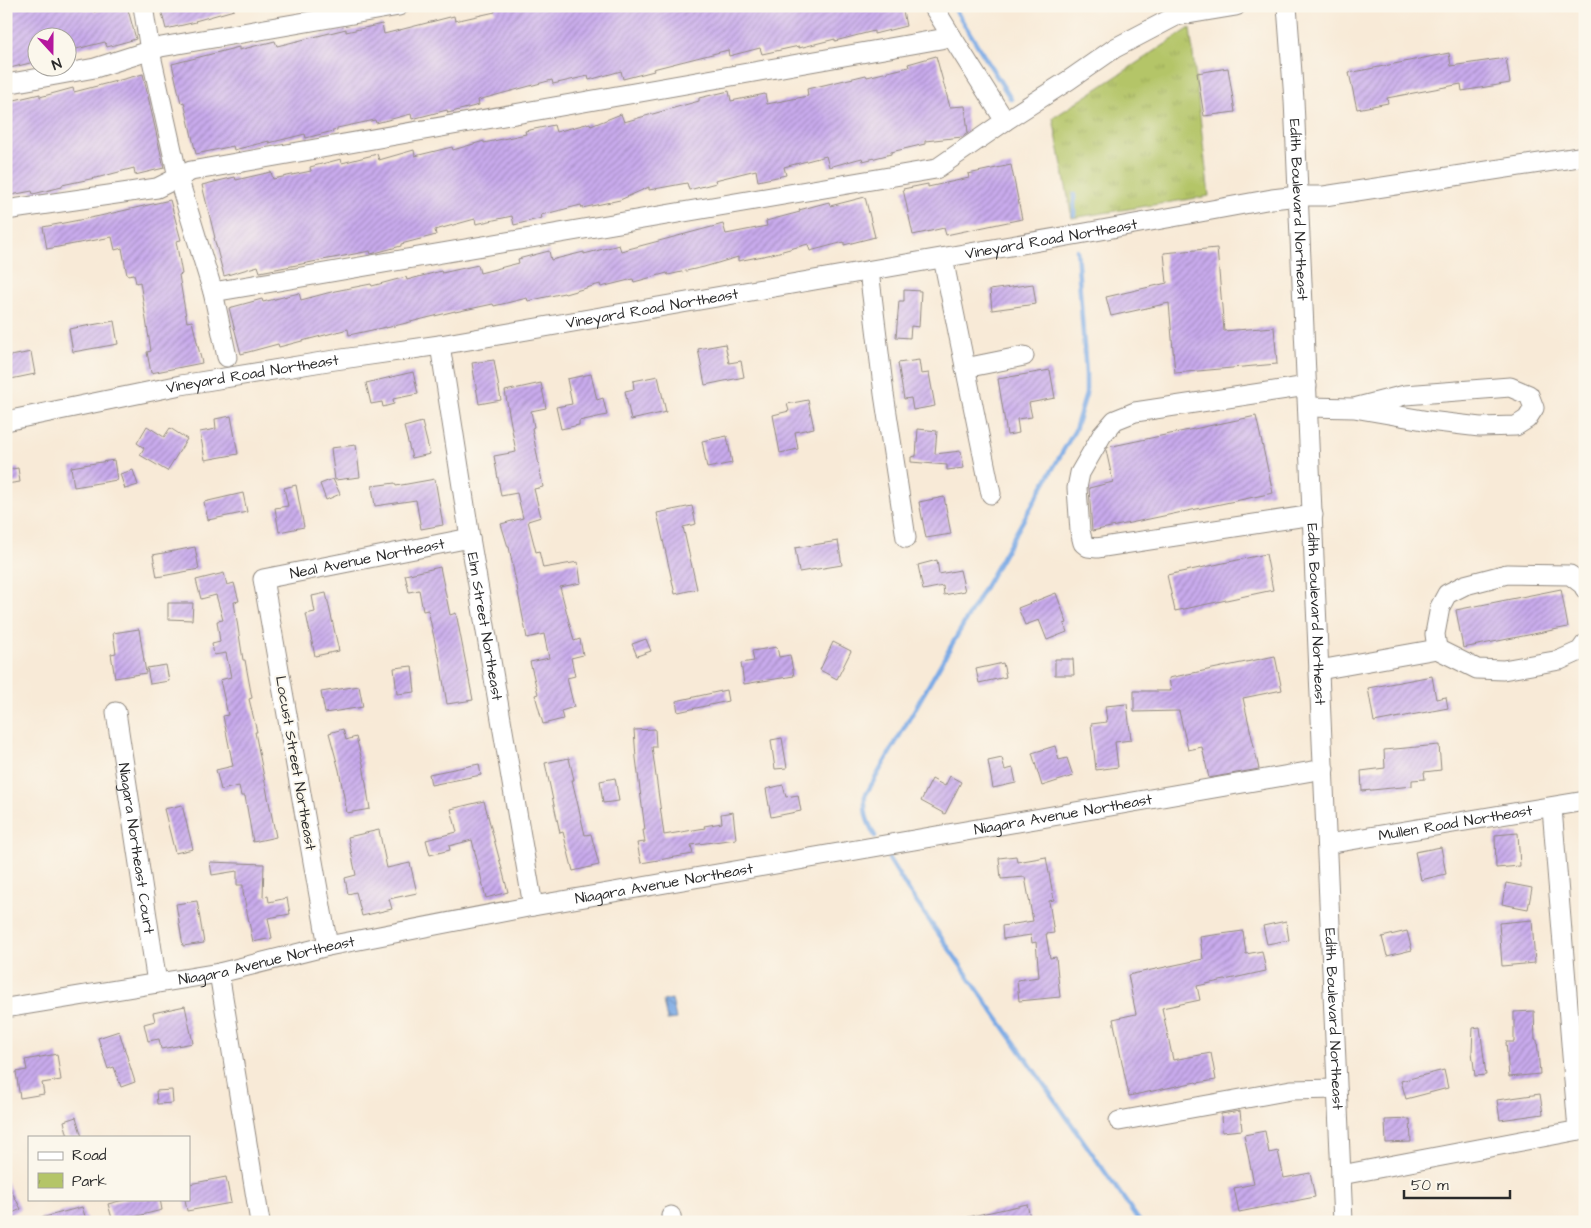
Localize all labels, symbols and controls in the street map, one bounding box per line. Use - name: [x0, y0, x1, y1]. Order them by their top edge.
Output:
- north arrow: [28, 28, 78, 78]
- text: N: [48, 52, 64, 74]
- street label: Edith Boulevard Northeast: [1284, 118, 1313, 301]
- street label: Vineyard Road Northeast: [963, 214, 1139, 265]
- street label: Vineyard Road Northeast: [564, 283, 740, 334]
- street label: Vineyard Road Northeast: [164, 350, 340, 399]
- street label: Edith Boulevard Northeast: [1301, 523, 1330, 706]
- street label: Neal Avenue Northeast: [288, 533, 447, 584]
- street label: Elm Street Northeast: [462, 551, 508, 702]
- street label: Locust Street Northeast: [270, 674, 321, 852]
- street label: Niagara Northeast Court: [113, 762, 159, 935]
- street label: Niagara Avenue Northeast: [972, 789, 1154, 840]
- street label: Mullen Road Northeast: [1377, 800, 1534, 846]
- street label: Niagara Avenue Northeast: [573, 858, 755, 910]
- street label: Edith Boulevard Northeast: [1319, 927, 1348, 1110]
- street label: Niagara Avenue Northeast: [177, 931, 357, 991]
- legend: [28, 1136, 190, 1200]
- text: Road: [72, 1145, 107, 1166]
- scale bar: [1404, 1168, 1510, 1200]
- text: Park: [72, 1171, 107, 1192]
- text: 50 m: [1411, 1175, 1449, 1196]

